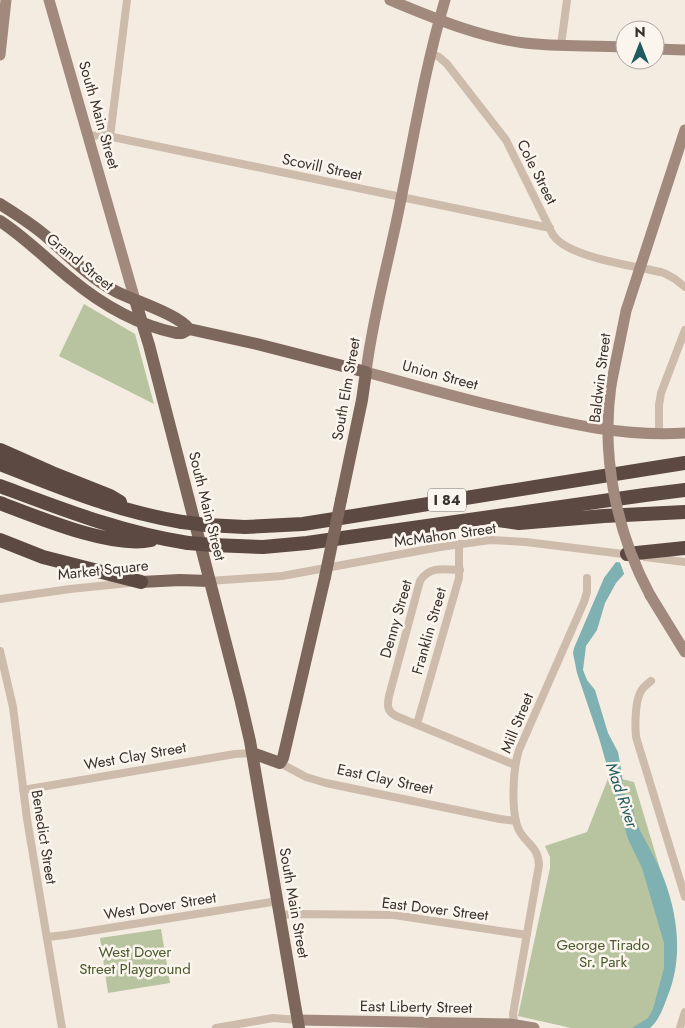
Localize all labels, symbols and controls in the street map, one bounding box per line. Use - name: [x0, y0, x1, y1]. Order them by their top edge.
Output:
- north arrow: [615, 20, 665, 70]
- text: N: [634, 22, 646, 42]
- street label: South Main Street: [73, 58, 125, 172]
- street label: Cole Street: [511, 136, 563, 209]
- street label: Scovill Street: [280, 148, 364, 186]
- street label: Grand Street: [42, 228, 119, 296]
- street label: Baldwin Street: [584, 332, 616, 424]
- street label: South Elm Street: [326, 336, 366, 442]
- street label: Union Street: [400, 354, 481, 396]
- street label: South Main Street: [183, 449, 231, 563]
- road number: I 84: [428, 488, 466, 512]
- street label: McMahon Street: [393, 517, 498, 553]
- street label: Market Square: [56, 554, 150, 586]
- street label: Denny Street: [374, 577, 418, 661]
- street label: Franklin Street: [406, 585, 452, 677]
- street label: Mill Street: [495, 689, 539, 756]
- street label: West Clay Street: [82, 736, 188, 776]
- street label: East Clay Street: [335, 758, 435, 800]
- water label: Mad River: [600, 759, 644, 832]
- street label: Benedict Street: [26, 788, 62, 886]
- street label: South Main Street: [273, 846, 315, 960]
- street label: West Dover Street: [102, 886, 218, 926]
- street label: East Dover Street: [380, 892, 490, 927]
- park label: George Tirado Sr. Park: [556, 934, 650, 973]
- park label: West Dover Street Playground: [79, 941, 191, 980]
- street label: East Liberty Street: [360, 995, 473, 1019]

